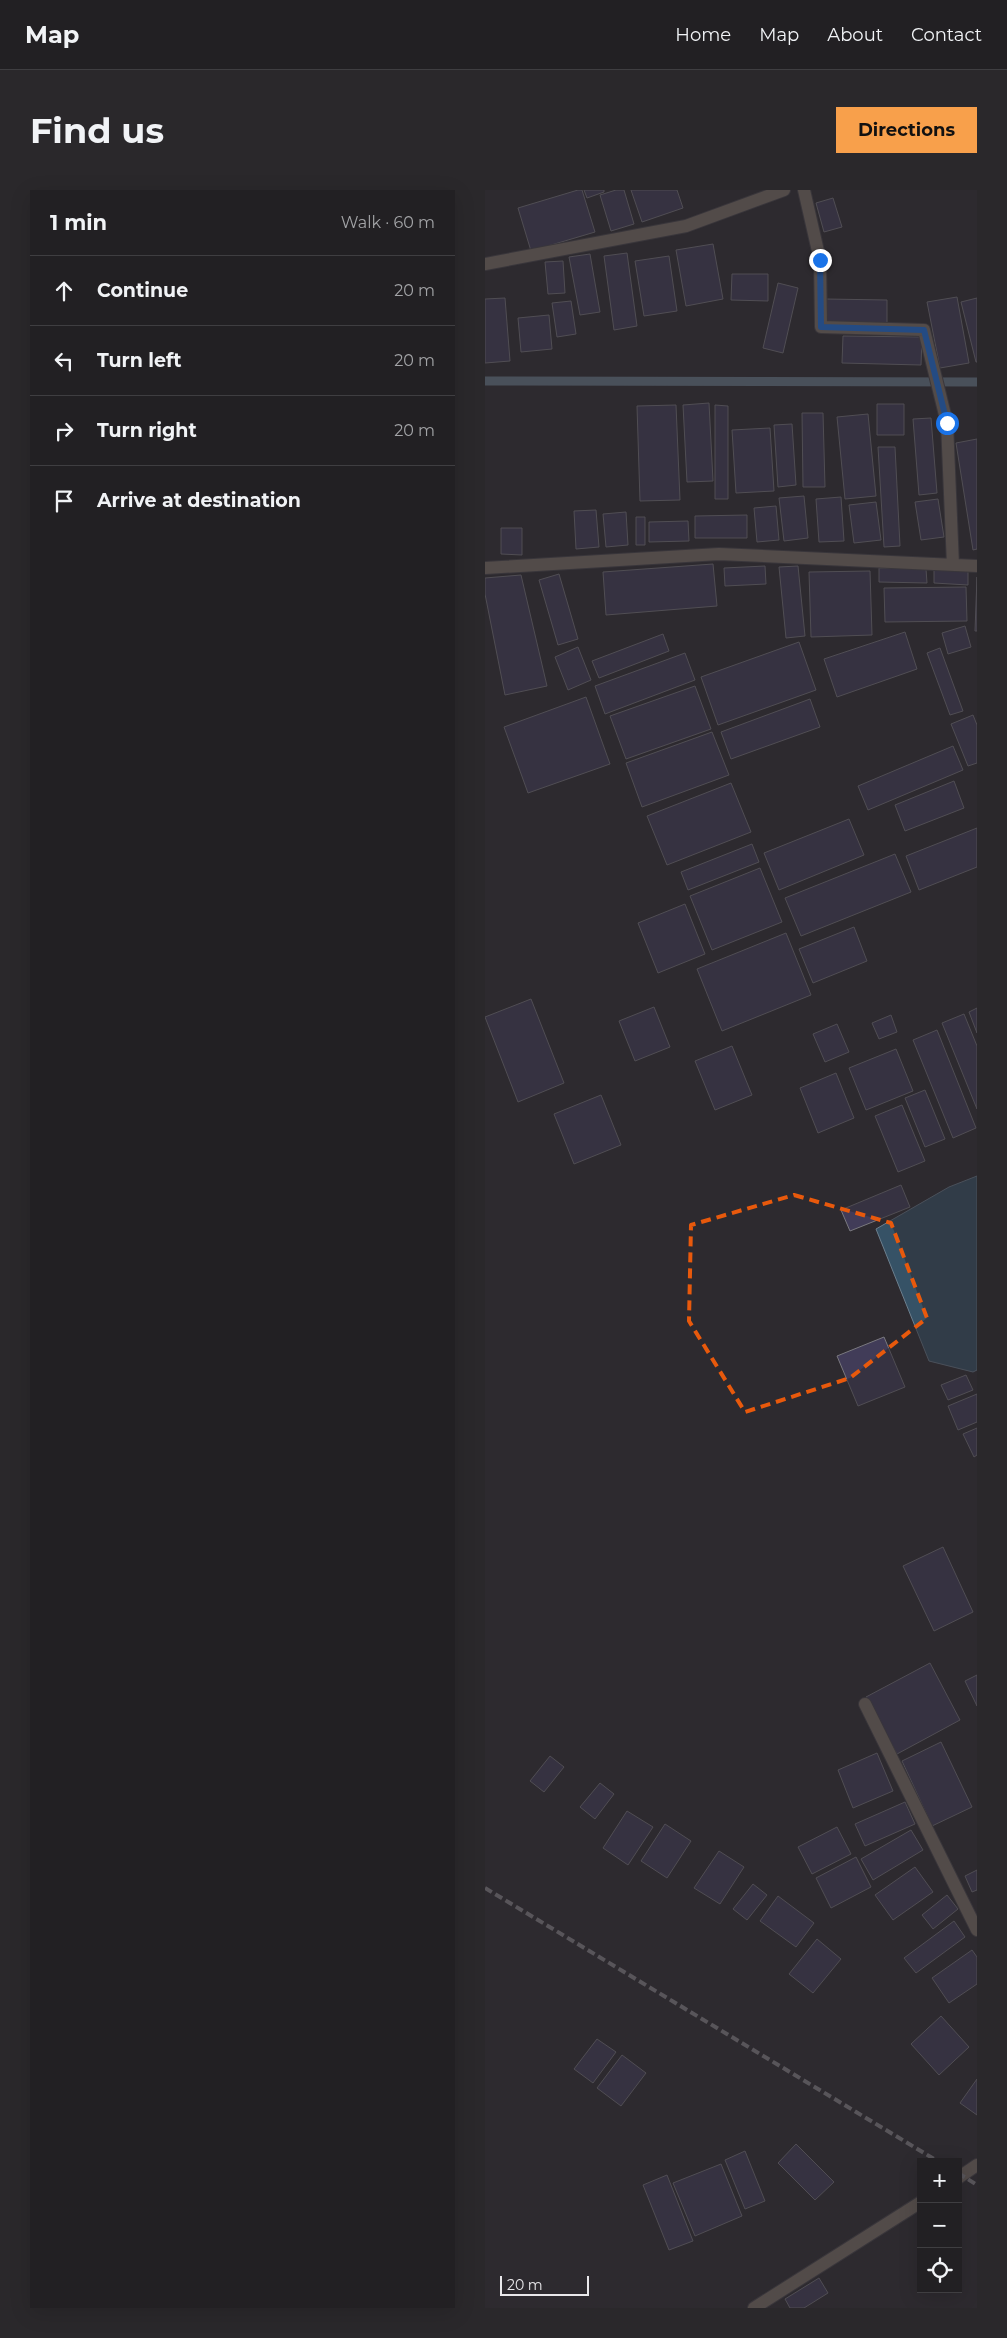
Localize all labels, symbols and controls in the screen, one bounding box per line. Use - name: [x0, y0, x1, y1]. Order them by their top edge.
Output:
- text: Map: [25, 20, 79, 49]
- text: Home: [675, 24, 731, 46]
- text: Map: [759, 24, 799, 46]
- text: About: [827, 24, 883, 46]
- text: Contact: [911, 24, 982, 46]
- button: Directions: [836, 107, 977, 153]
- text: Find us: [30, 109, 164, 152]
- text: 1 min: [50, 210, 107, 235]
- text: Walk · 60 m: [341, 213, 435, 232]
- route end: [809, 249, 832, 272]
- icon: ahead: [50, 277, 78, 305]
- text: Continue: [97, 279, 188, 302]
- text: 20 m: [394, 281, 435, 300]
- icon: left: [50, 347, 78, 375]
- text: Turn left: [97, 349, 182, 372]
- text: 20 m: [394, 351, 435, 370]
- route start: [936, 412, 959, 435]
- icon: right: [50, 417, 78, 445]
- text: Turn right: [97, 419, 197, 442]
- text: 20 m: [394, 421, 435, 440]
- icon: arrive: [50, 487, 78, 515]
- text: Arrive at destination: [97, 489, 301, 512]
- map controls: [917, 2158, 962, 2293]
- button: +: [917, 2158, 962, 2203]
- button: −: [917, 2203, 962, 2248]
- button: locate: [917, 2248, 962, 2293]
- scale bar: [500, 2273, 589, 2296]
- text: 20 m: [507, 2276, 543, 2294]

